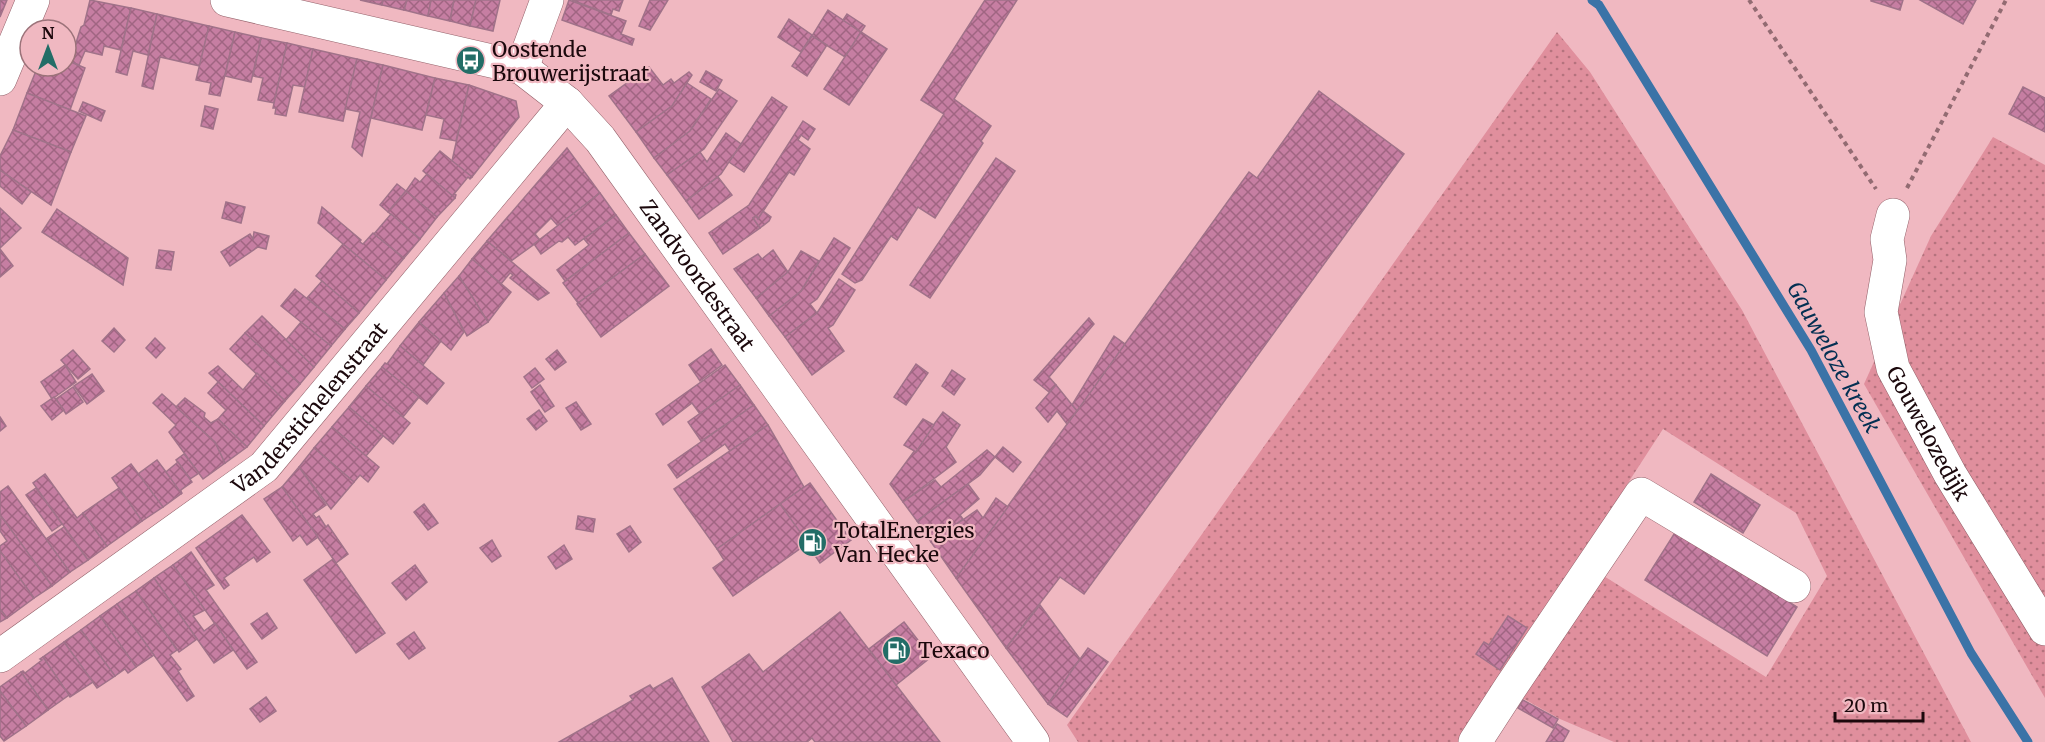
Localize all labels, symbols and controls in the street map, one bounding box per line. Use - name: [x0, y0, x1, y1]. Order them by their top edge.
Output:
- north arrow: [18, 18, 78, 78]
- text: N: [42, 23, 55, 43]
- place label: Oostende Brouwerijstraat: [492, 36, 649, 87]
- bus stop icon: Oostende Brouwerijstraat: [455, 45, 487, 77]
- street label: Zandvoordestraat: [634, 194, 761, 356]
- water label: Gauweloze kreek: [1781, 276, 1887, 438]
- street label: Vanderstichelenstraat: [226, 316, 393, 500]
- street label: Gouwelozedijk: [1881, 361, 1977, 506]
- place label: TotalEnergies Van Hecke: [833, 517, 975, 568]
- fuel station icon: TotalEnergies Van Hecke: [797, 526, 829, 558]
- fuel station icon: Texaco: [881, 634, 913, 666]
- place label: Texaco: [918, 637, 989, 664]
- scale bar: [1835, 685, 1924, 723]
- text: 20 m: [1844, 694, 1888, 717]

